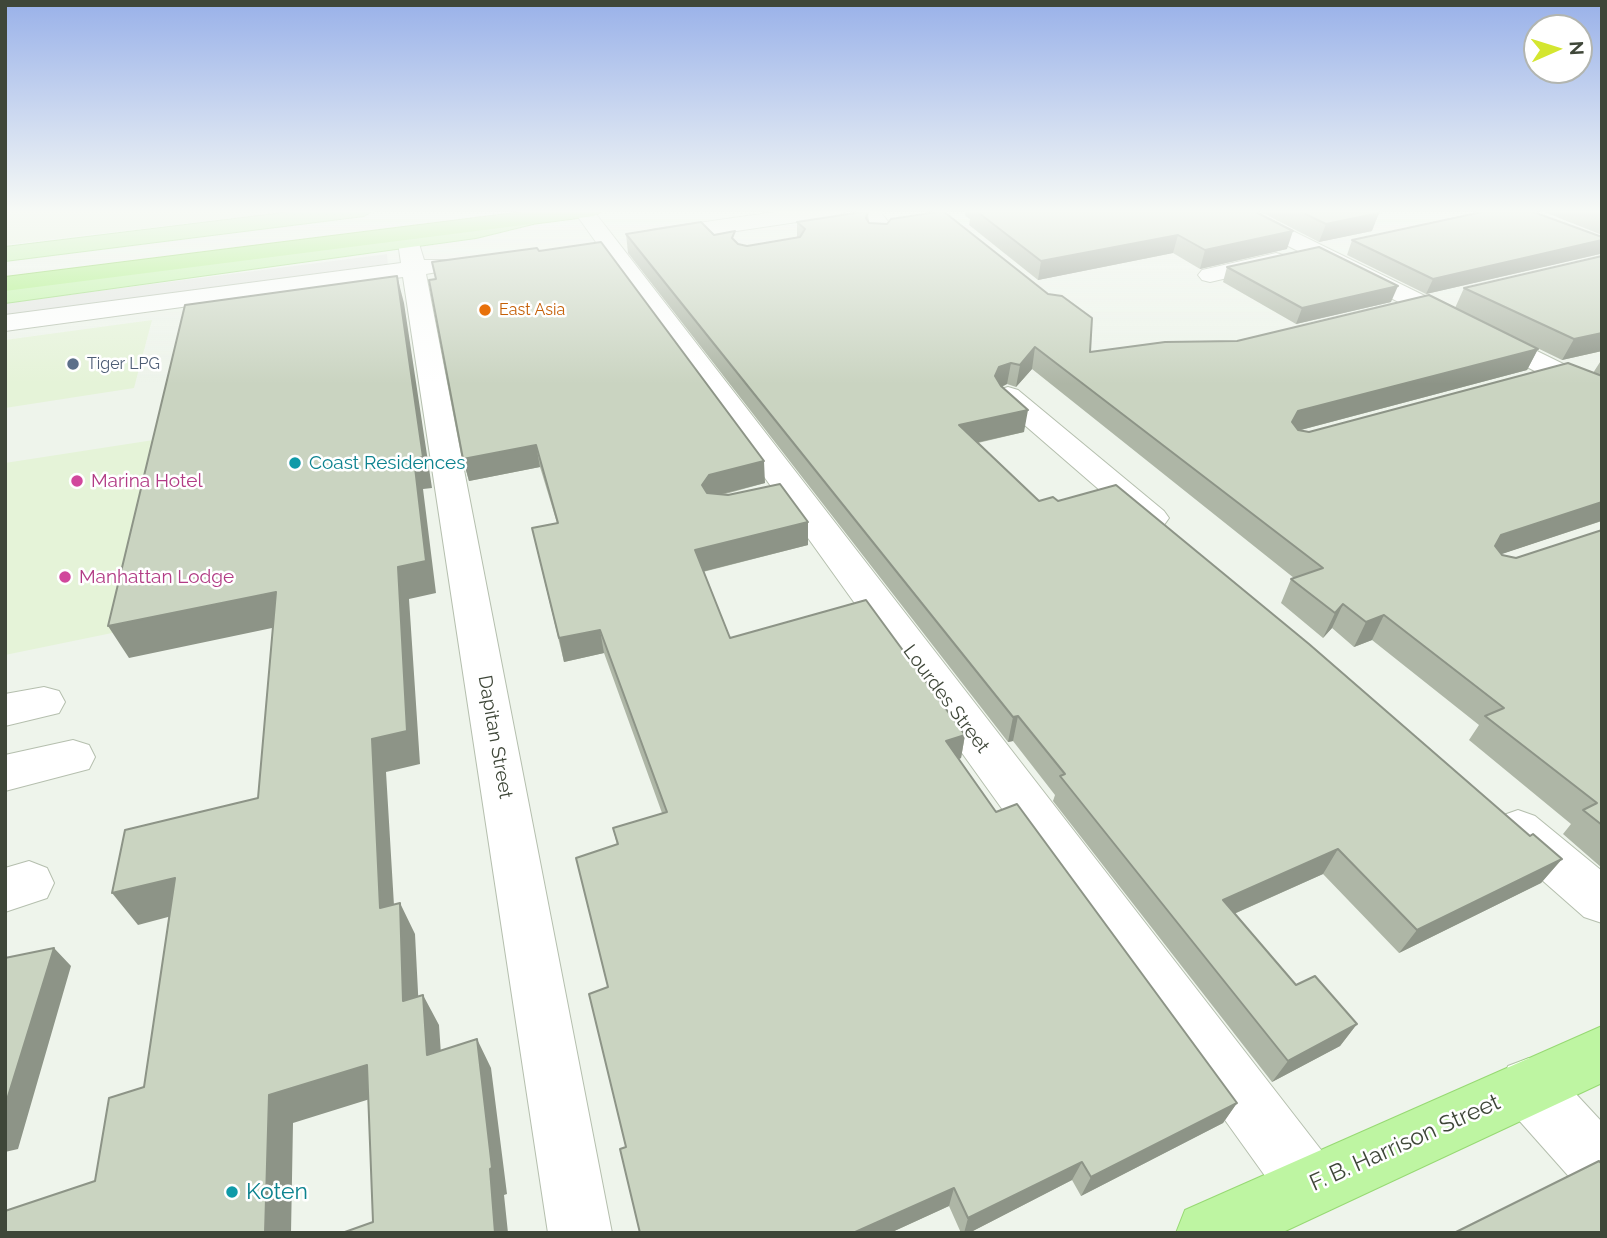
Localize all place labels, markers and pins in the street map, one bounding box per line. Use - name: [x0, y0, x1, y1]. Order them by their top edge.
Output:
- place label: East Asia: [499, 300, 565, 320]
- marker: East Asia: [477, 302, 493, 318]
- place label: Tiger LPG: [87, 354, 160, 374]
- marker: Tiger LPG: [65, 356, 81, 372]
- place label: Coast Residences: [309, 452, 465, 474]
- marker: Coast Residences: [287, 455, 303, 471]
- place label: Marina Hotel: [91, 470, 203, 492]
- marker: Marina Hotel: [69, 473, 85, 489]
- place label: Manhattan Lodge: [79, 566, 234, 588]
- marker: Manhattan Lodge: [57, 569, 73, 585]
- place label: Koten: [246, 1178, 308, 1206]
- marker: Koten: [224, 1184, 240, 1200]

